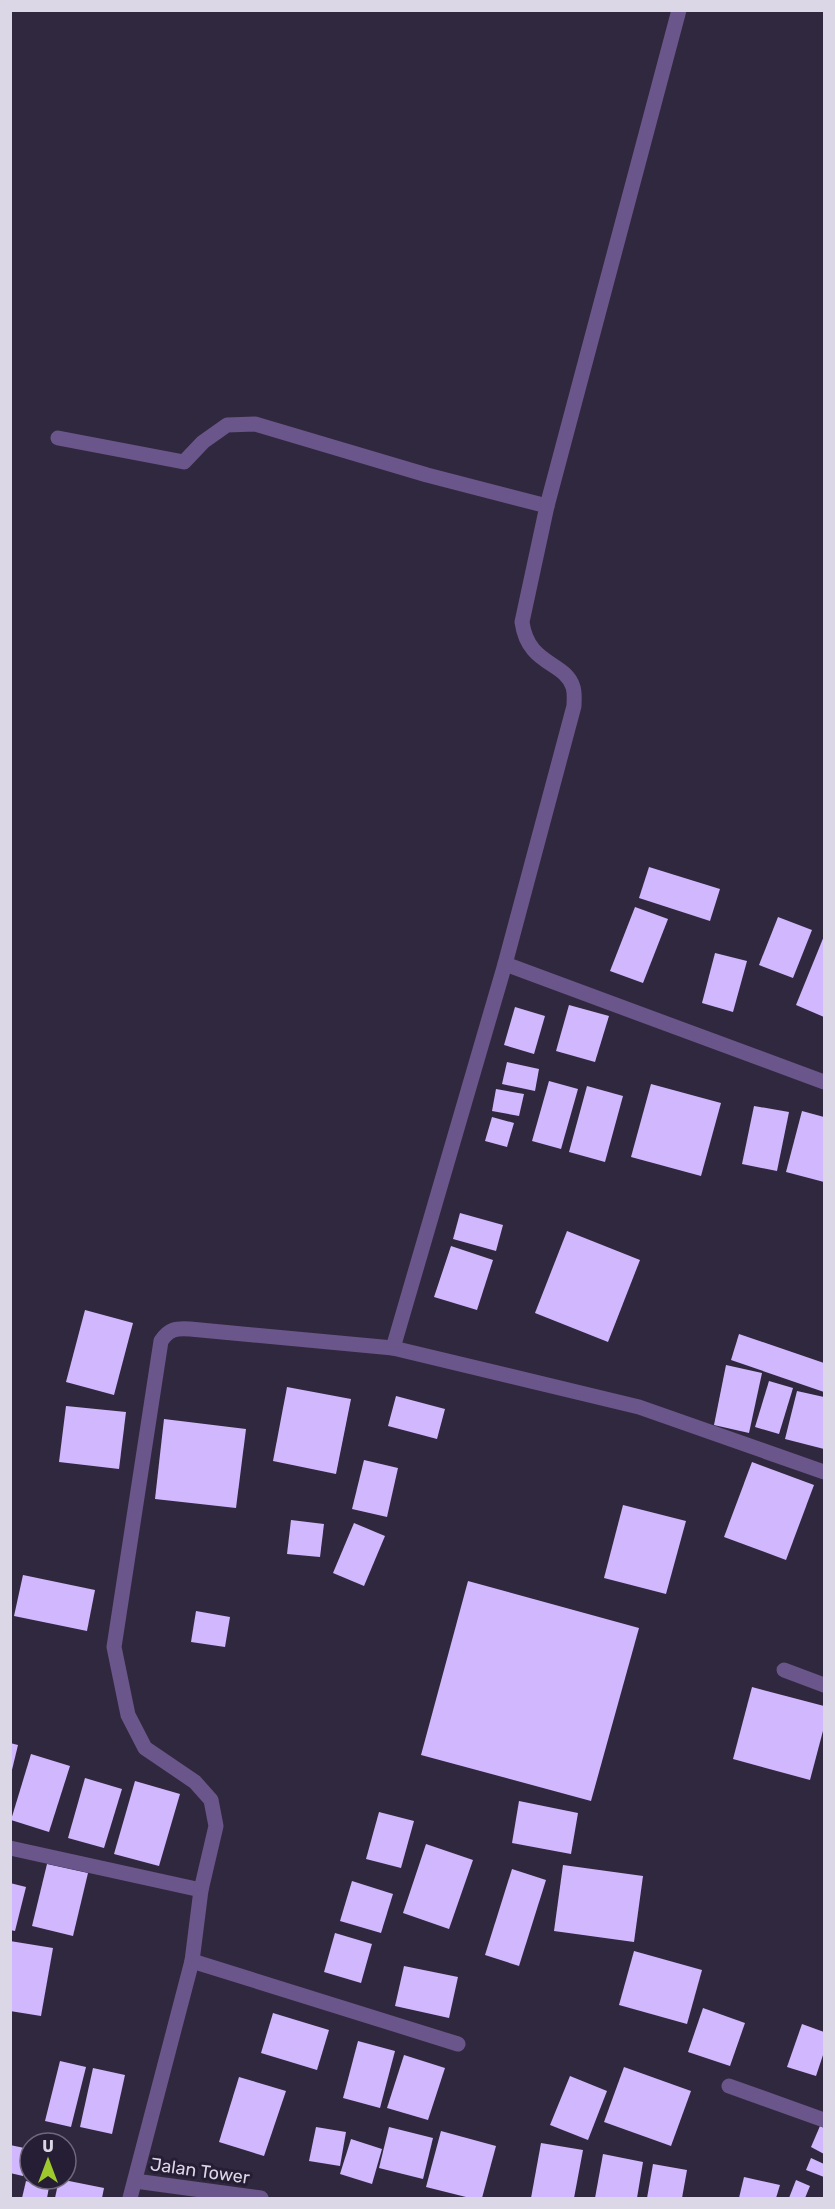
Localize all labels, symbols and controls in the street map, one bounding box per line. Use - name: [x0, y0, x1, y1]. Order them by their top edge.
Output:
- north arrow: [18, 2131, 78, 2191]
- text: U: [42, 2137, 54, 2156]
- street label: Jalan Tower: [149, 2153, 251, 2189]

